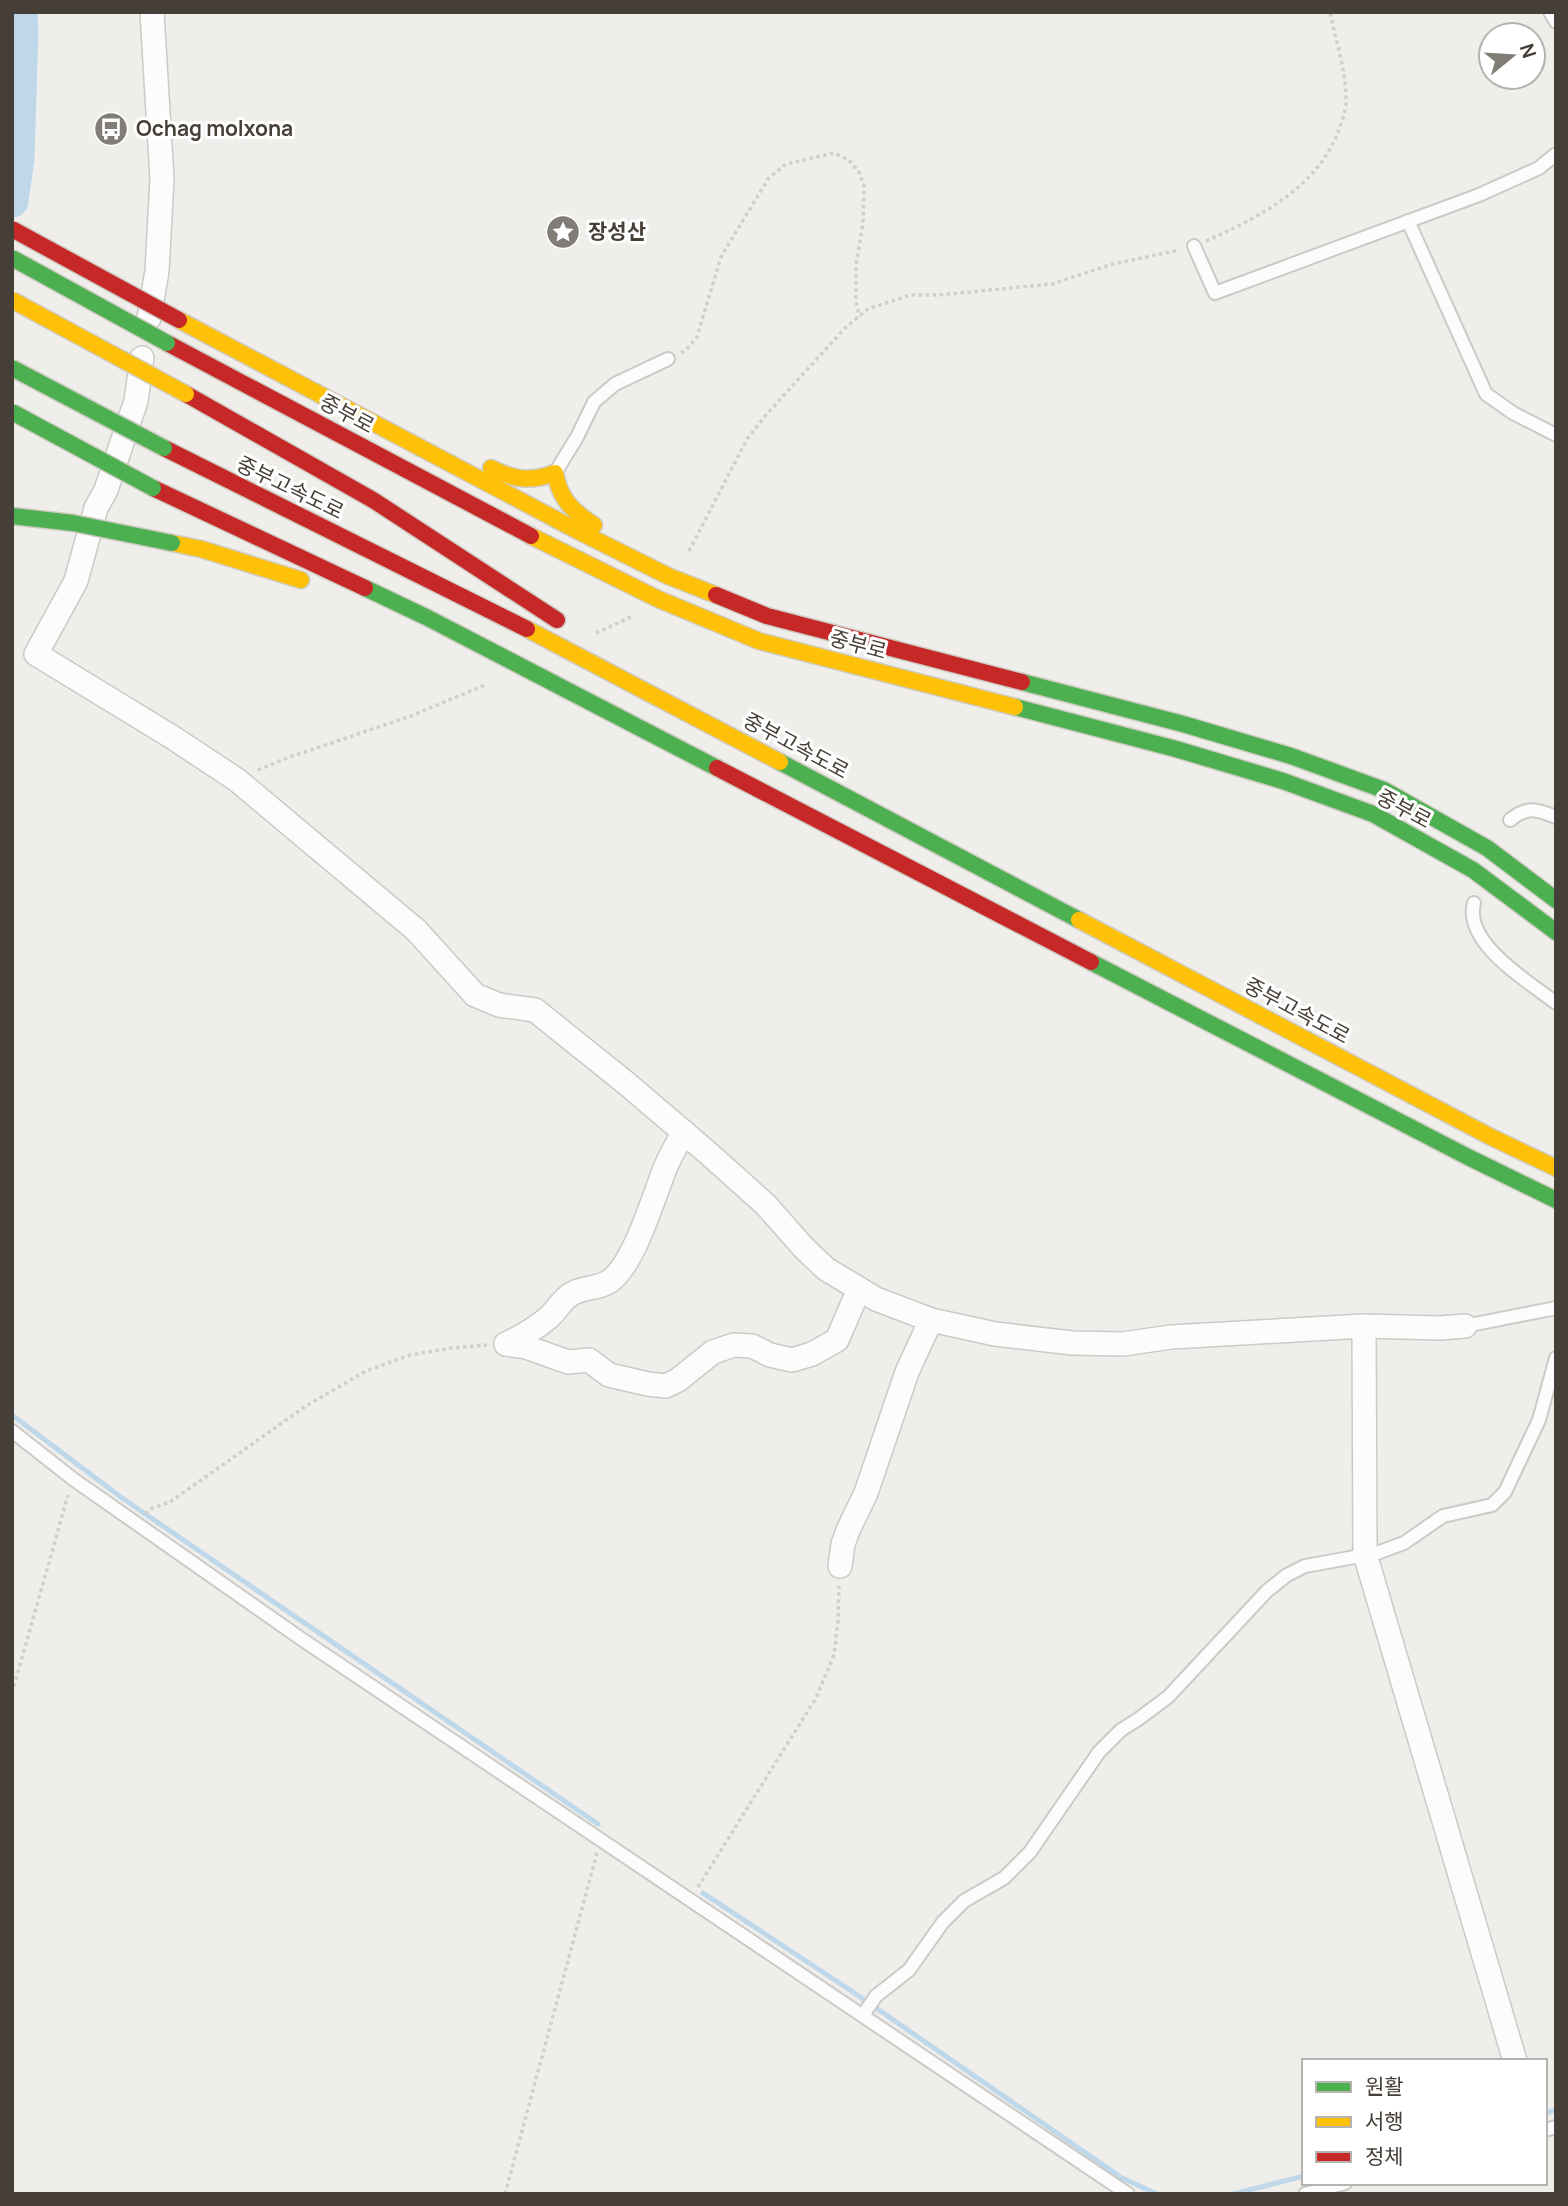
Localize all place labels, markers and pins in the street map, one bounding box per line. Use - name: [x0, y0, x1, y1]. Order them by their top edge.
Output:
- bus stop icon: Ochag molxona: [92, 110, 130, 148]
- place label: Ochag molxona: [136, 114, 293, 142]
- place icon: 장성산: [544, 213, 582, 251]
- place label: 장성산: [588, 217, 646, 245]

